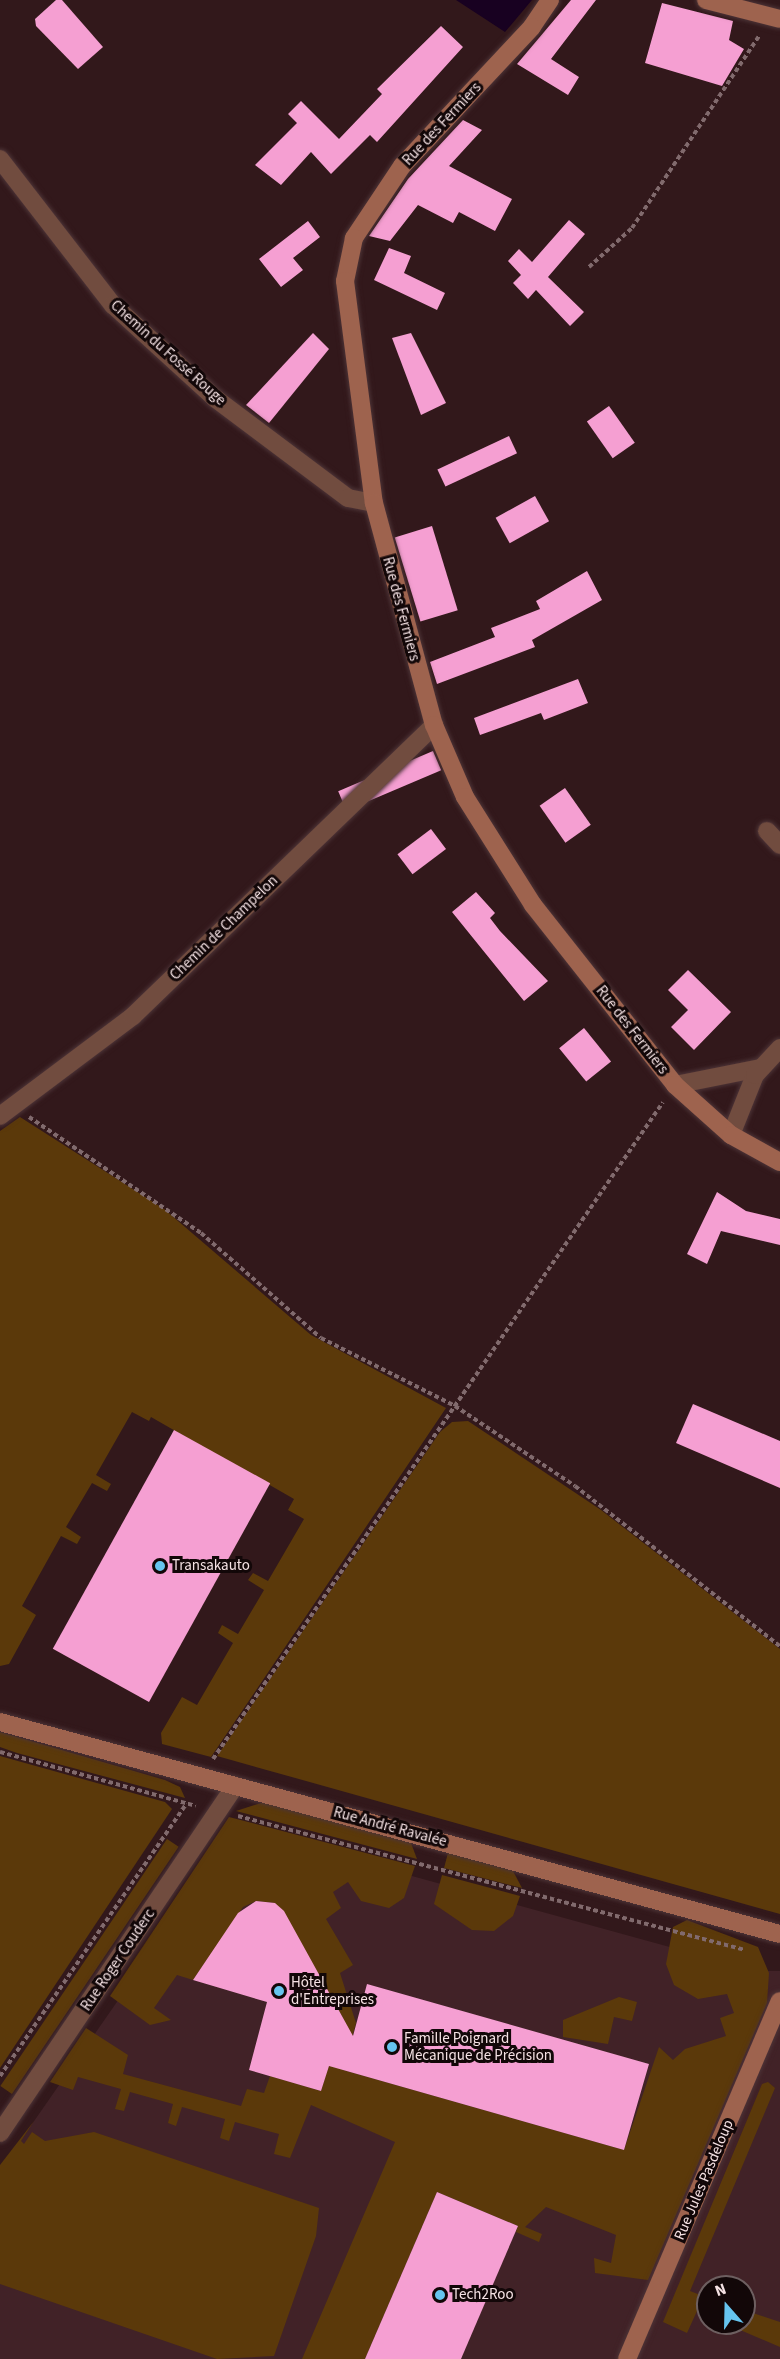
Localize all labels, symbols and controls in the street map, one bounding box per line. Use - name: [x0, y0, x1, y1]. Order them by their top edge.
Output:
- street label: Rue des Fermiers: [399, 79, 485, 169]
- street label: Chemin du Fossé Rouge: [107, 297, 229, 409]
- street label: Rue des Fermiers: [378, 555, 424, 663]
- street label: Chemin de Champelon: [166, 872, 282, 984]
- street label: Rue des Fermiers: [592, 982, 672, 1078]
- place label: Transakauto: [172, 1557, 250, 1575]
- marker: Transakauto: [153, 1559, 167, 1573]
- street label: Rue André Ravalée: [331, 1803, 449, 1851]
- street label: Rue Roger Couderc: [77, 1906, 159, 2014]
- place label: Hôtel d'Entreprises: [291, 1973, 374, 2008]
- marker: Hôtel d'Entreprises: [272, 1984, 286, 1998]
- place label: Famille Poignard Mécanique de Précision: [404, 2029, 552, 2064]
- marker: Famille Poignard Mécanique de Précision: [385, 2040, 399, 2054]
- street label: Rue Jules Pasdeloup: [671, 2117, 737, 2243]
- north arrow: [696, 2275, 756, 2335]
- text: N: [712, 2278, 729, 2302]
- place label: Tech2Roo: [452, 2286, 514, 2304]
- marker: Tech2Roo: [433, 2288, 447, 2302]

